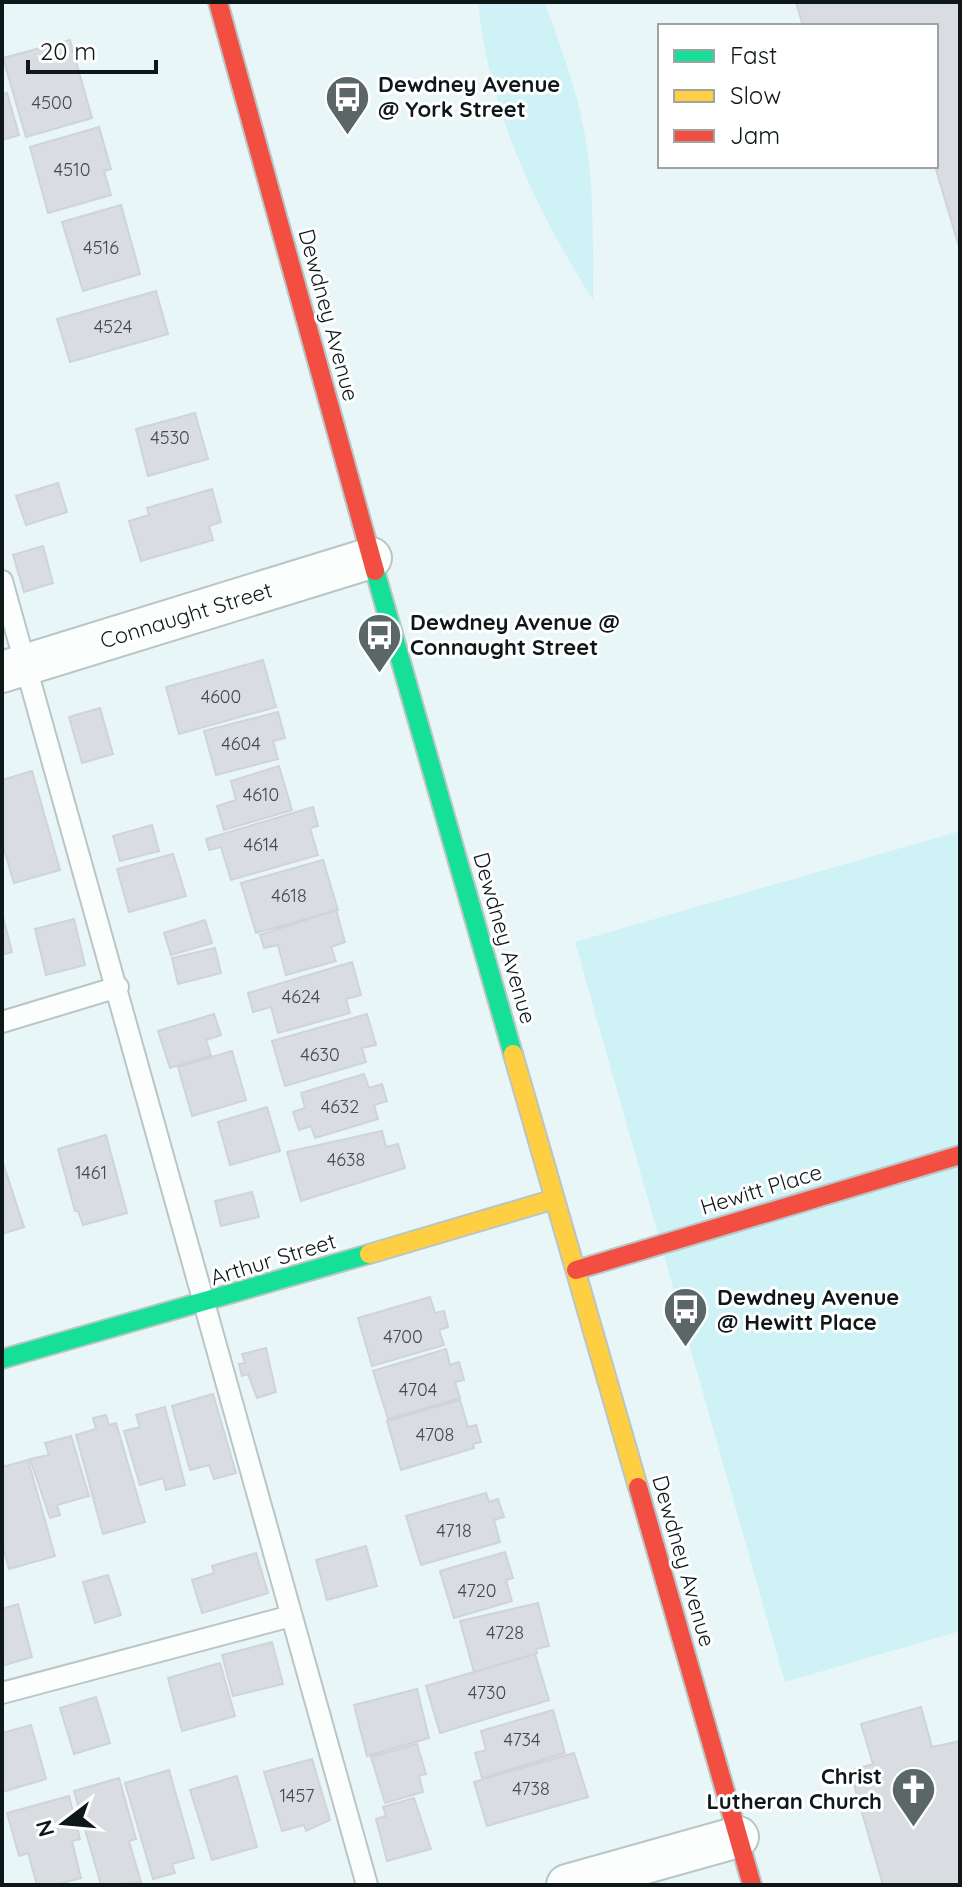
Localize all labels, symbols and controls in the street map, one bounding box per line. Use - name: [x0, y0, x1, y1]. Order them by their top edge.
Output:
- scale bar: [28, 24, 156, 74]
- legend: [658, 24, 938, 168]
- text: 20 m: [40, 36, 96, 66]
- text: Fast: [730, 40, 777, 70]
- place label: Dewdney Avenue @ York Street: [378, 70, 560, 123]
- bus stop icon: Dewdney Avenue @ York Street: [323, 73, 371, 136]
- text: Slow: [730, 80, 781, 110]
- house number: 4500: [32, 91, 72, 114]
- text: Jam: [730, 120, 780, 150]
- house number: 4510: [54, 158, 90, 181]
- street label: Dewdney Avenue: [293, 226, 365, 404]
- house number: 4516: [83, 236, 119, 259]
- house number: 4524: [94, 315, 132, 338]
- house number: 4530: [150, 426, 190, 449]
- street label: Connaught Street: [97, 576, 275, 654]
- place label: Dewdney Avenue @ Connaught Street: [410, 608, 620, 661]
- bus stop icon: Dewdney Avenue @ Connaught Street: [355, 611, 403, 674]
- house number: 4600: [201, 685, 241, 708]
- house number: 4604: [221, 732, 261, 755]
- house number: 4610: [243, 783, 279, 806]
- house number: 4614: [244, 833, 278, 856]
- street label: Dewdney Avenue: [467, 849, 543, 1027]
- house number: 4618: [271, 884, 307, 907]
- house number: 4624: [282, 985, 320, 1008]
- house number: 4630: [300, 1043, 340, 1066]
- house number: 4632: [321, 1095, 359, 1118]
- house number: 4638: [327, 1148, 365, 1171]
- street label: Hewitt Place: [697, 1157, 825, 1221]
- house number: 1461: [75, 1161, 107, 1184]
- street label: Arthur Street: [207, 1227, 339, 1291]
- place label: Dewdney Avenue @ Hewitt Place: [717, 1283, 899, 1336]
- bus stop icon: Dewdney Avenue @ Hewitt Place: [662, 1286, 710, 1349]
- house number: 4700: [383, 1325, 423, 1348]
- house number: 4704: [399, 1378, 437, 1401]
- house number: 4708: [416, 1423, 454, 1446]
- street label: Dewdney Avenue: [646, 1472, 722, 1650]
- house number: 4718: [436, 1519, 472, 1542]
- house number: 4720: [458, 1579, 496, 1602]
- house number: 4728: [486, 1621, 524, 1644]
- house number: 4730: [468, 1681, 506, 1704]
- house number: 4734: [503, 1728, 541, 1751]
- place label: Christ Lutheran Church: [706, 1762, 882, 1815]
- church icon: Christ Lutheran Church: [889, 1765, 937, 1828]
- house number: 4738: [512, 1777, 550, 1800]
- north arrow: [24, 1783, 104, 1863]
- house number: 1457: [279, 1784, 315, 1807]
- text: N: [29, 1817, 60, 1840]

